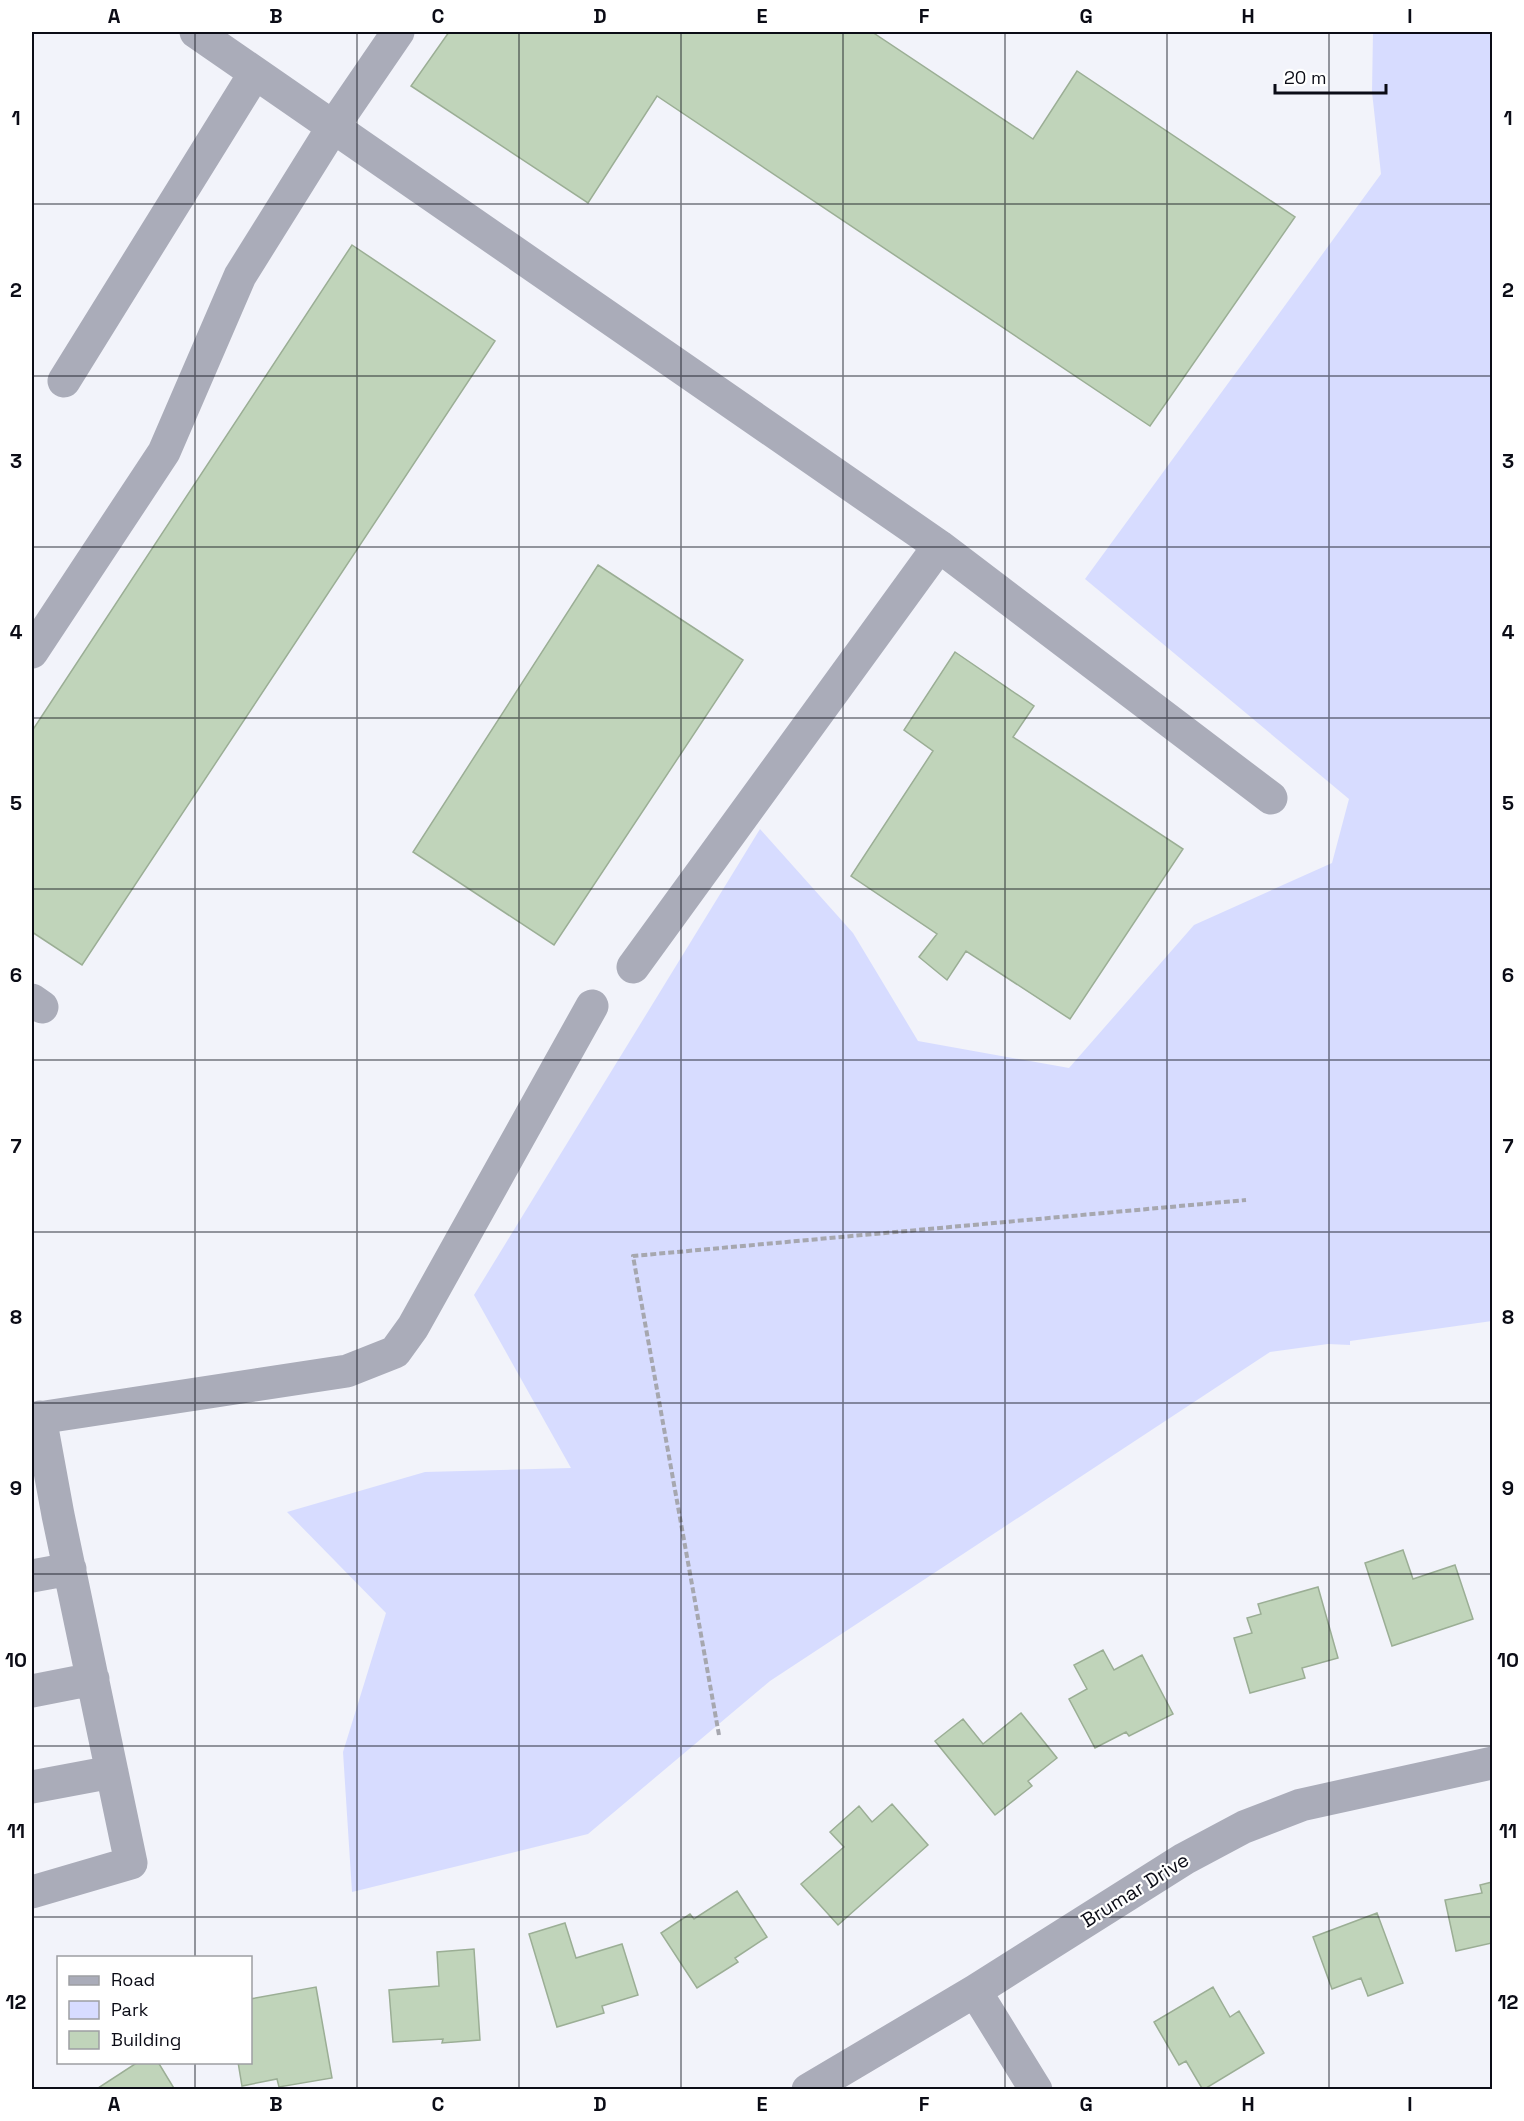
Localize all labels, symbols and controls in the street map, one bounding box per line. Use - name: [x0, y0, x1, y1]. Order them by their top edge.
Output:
- text: A: [108, 3, 121, 29]
- text: B: [269, 3, 283, 29]
- text: C: [432, 3, 445, 29]
- text: D: [593, 3, 607, 29]
- text: E: [756, 3, 768, 29]
- text: F: [919, 3, 930, 29]
- text: G: [1079, 3, 1093, 29]
- text: H: [1241, 3, 1255, 29]
- text: I: [1407, 3, 1413, 29]
- scale bar: [1275, 57, 1386, 95]
- text: 20 m: [1284, 66, 1327, 89]
- text: 1: [11, 105, 21, 131]
- text: 1: [1503, 105, 1513, 131]
- text: 2: [10, 277, 22, 303]
- text: 2: [1502, 277, 1514, 303]
- text: 3: [10, 448, 22, 474]
- text: 3: [1502, 448, 1514, 474]
- text: 4: [10, 619, 23, 645]
- text: 4: [1502, 619, 1515, 645]
- text: 5: [10, 790, 22, 816]
- text: 5: [1502, 790, 1514, 816]
- text: 6: [10, 962, 22, 988]
- text: 6: [1502, 962, 1514, 988]
- text: 7: [10, 1133, 22, 1159]
- text: 7: [1502, 1133, 1514, 1159]
- text: 8: [10, 1304, 22, 1330]
- text: 8: [1502, 1304, 1514, 1330]
- text: 9: [10, 1475, 22, 1501]
- text: 9: [1502, 1475, 1514, 1501]
- text: 10: [5, 1647, 27, 1673]
- text: 10: [1497, 1647, 1519, 1673]
- text: 11: [7, 1818, 25, 1844]
- text: 11: [1499, 1818, 1517, 1844]
- street label: Brumar Drive: [1076, 1847, 1194, 1933]
- legend: [57, 1956, 252, 2064]
- text: Road: [111, 1968, 155, 1991]
- text: 12: [6, 1989, 27, 2015]
- text: 12: [1498, 1989, 1519, 2015]
- text: Park: [111, 1998, 149, 2021]
- text: Building: [111, 2028, 181, 2051]
- text: A: [108, 2091, 121, 2117]
- text: B: [269, 2091, 283, 2117]
- text: C: [432, 2091, 445, 2117]
- text: D: [593, 2091, 607, 2117]
- text: E: [756, 2091, 768, 2117]
- text: F: [919, 2091, 930, 2117]
- text: G: [1079, 2091, 1093, 2117]
- text: H: [1241, 2091, 1255, 2117]
- text: I: [1407, 2091, 1413, 2117]

